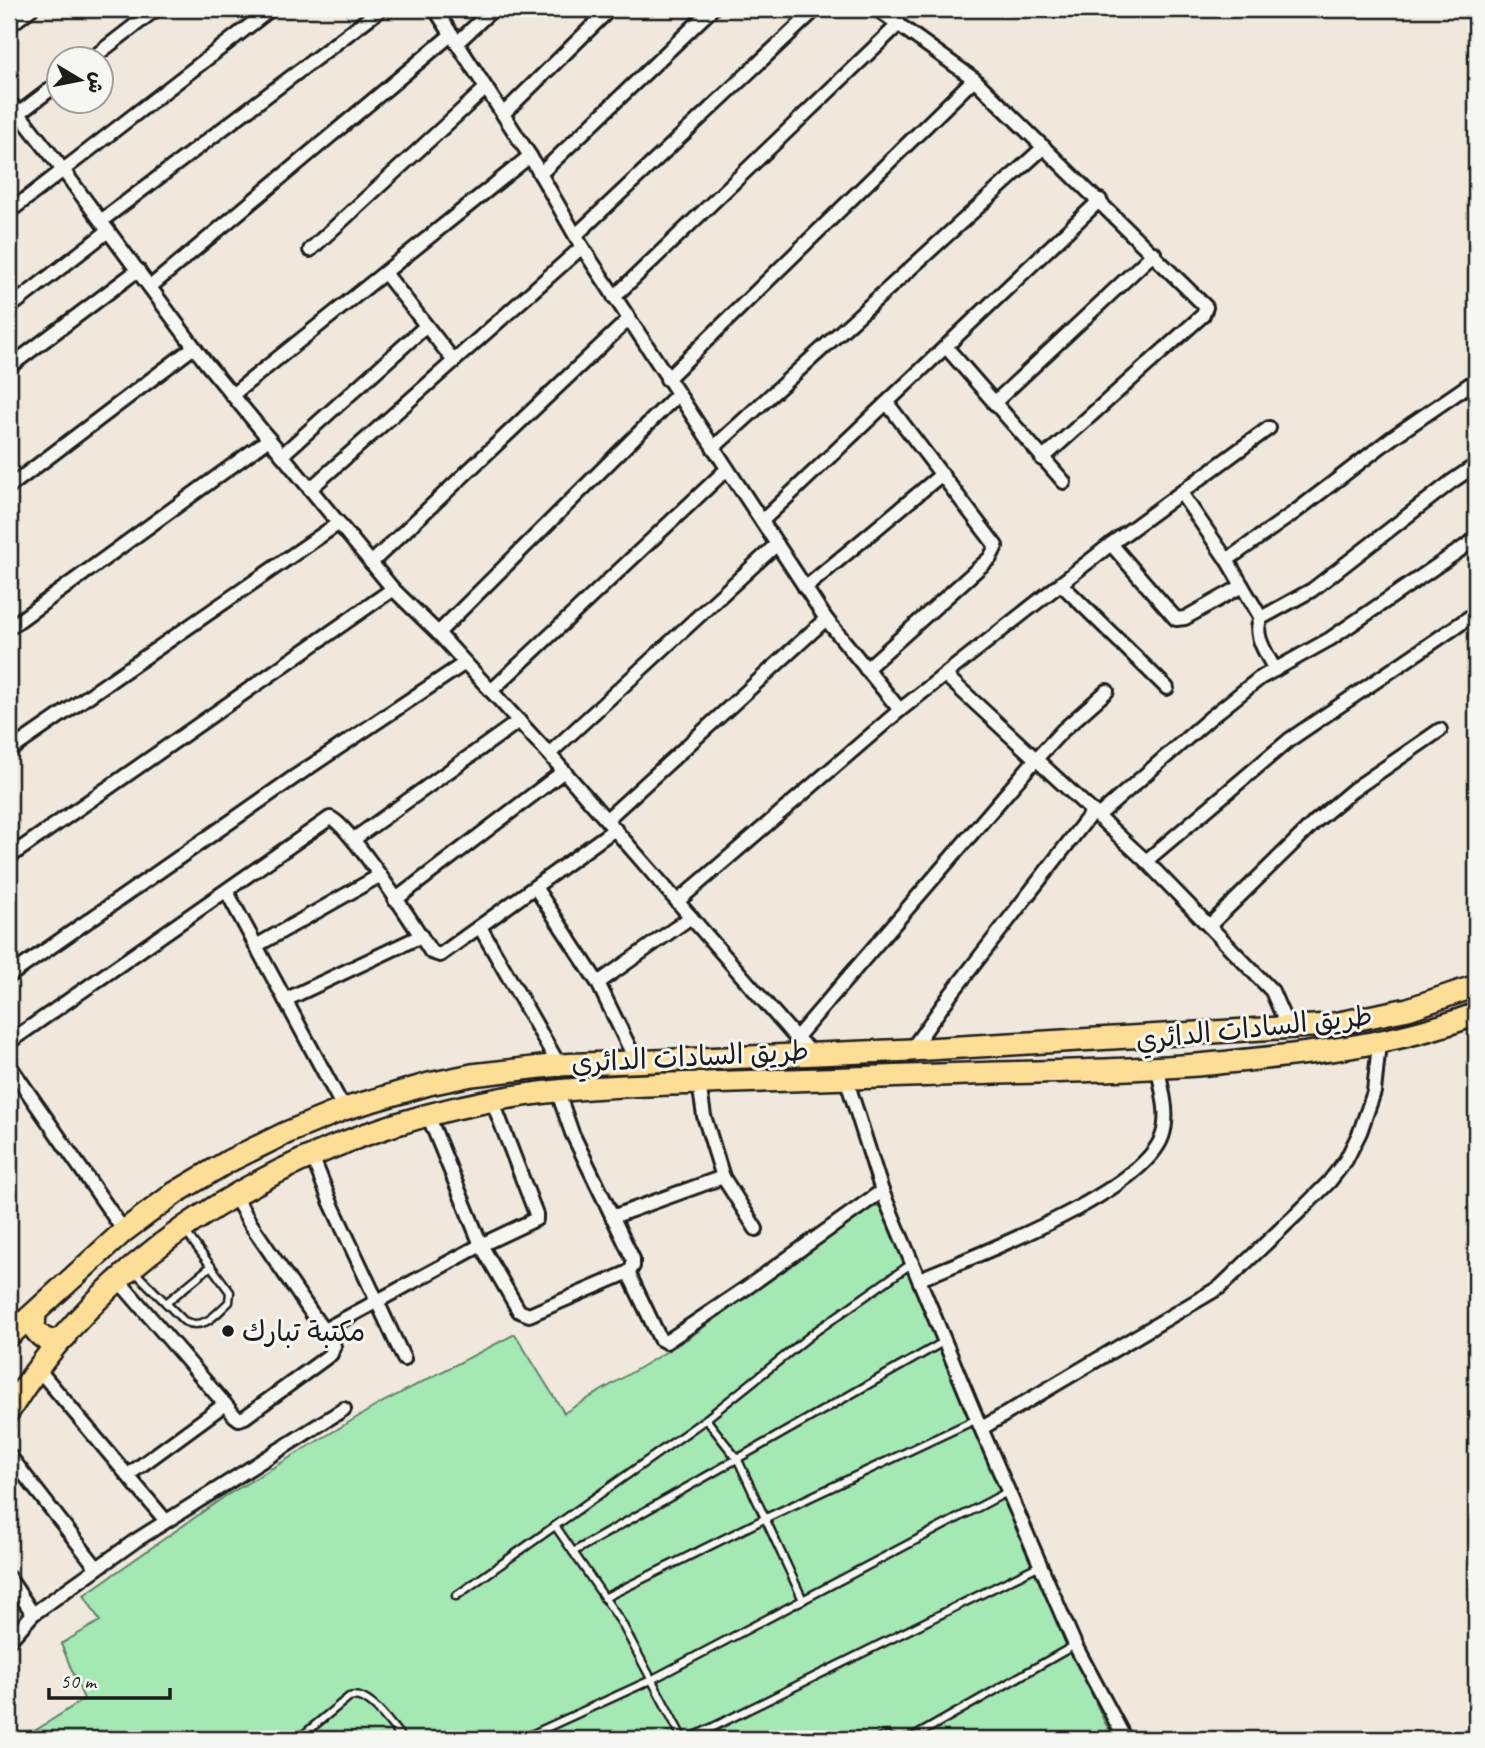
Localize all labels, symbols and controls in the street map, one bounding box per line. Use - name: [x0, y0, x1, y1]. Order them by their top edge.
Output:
- north arrow: [46, 46, 116, 116]
- text: ش: [82, 70, 109, 95]
- street label: طريق السادات الدائري: [1134, 998, 1374, 1060]
- street label: طريق السادات الدائري: [570, 1033, 810, 1083]
- place label: مكتبة تبارك: [242, 1314, 365, 1349]
- marker: مكتبة تبارك: [220, 1323, 236, 1339]
- scale bar: [49, 1657, 170, 1701]
- text: 50 m: [60, 1668, 98, 1694]

